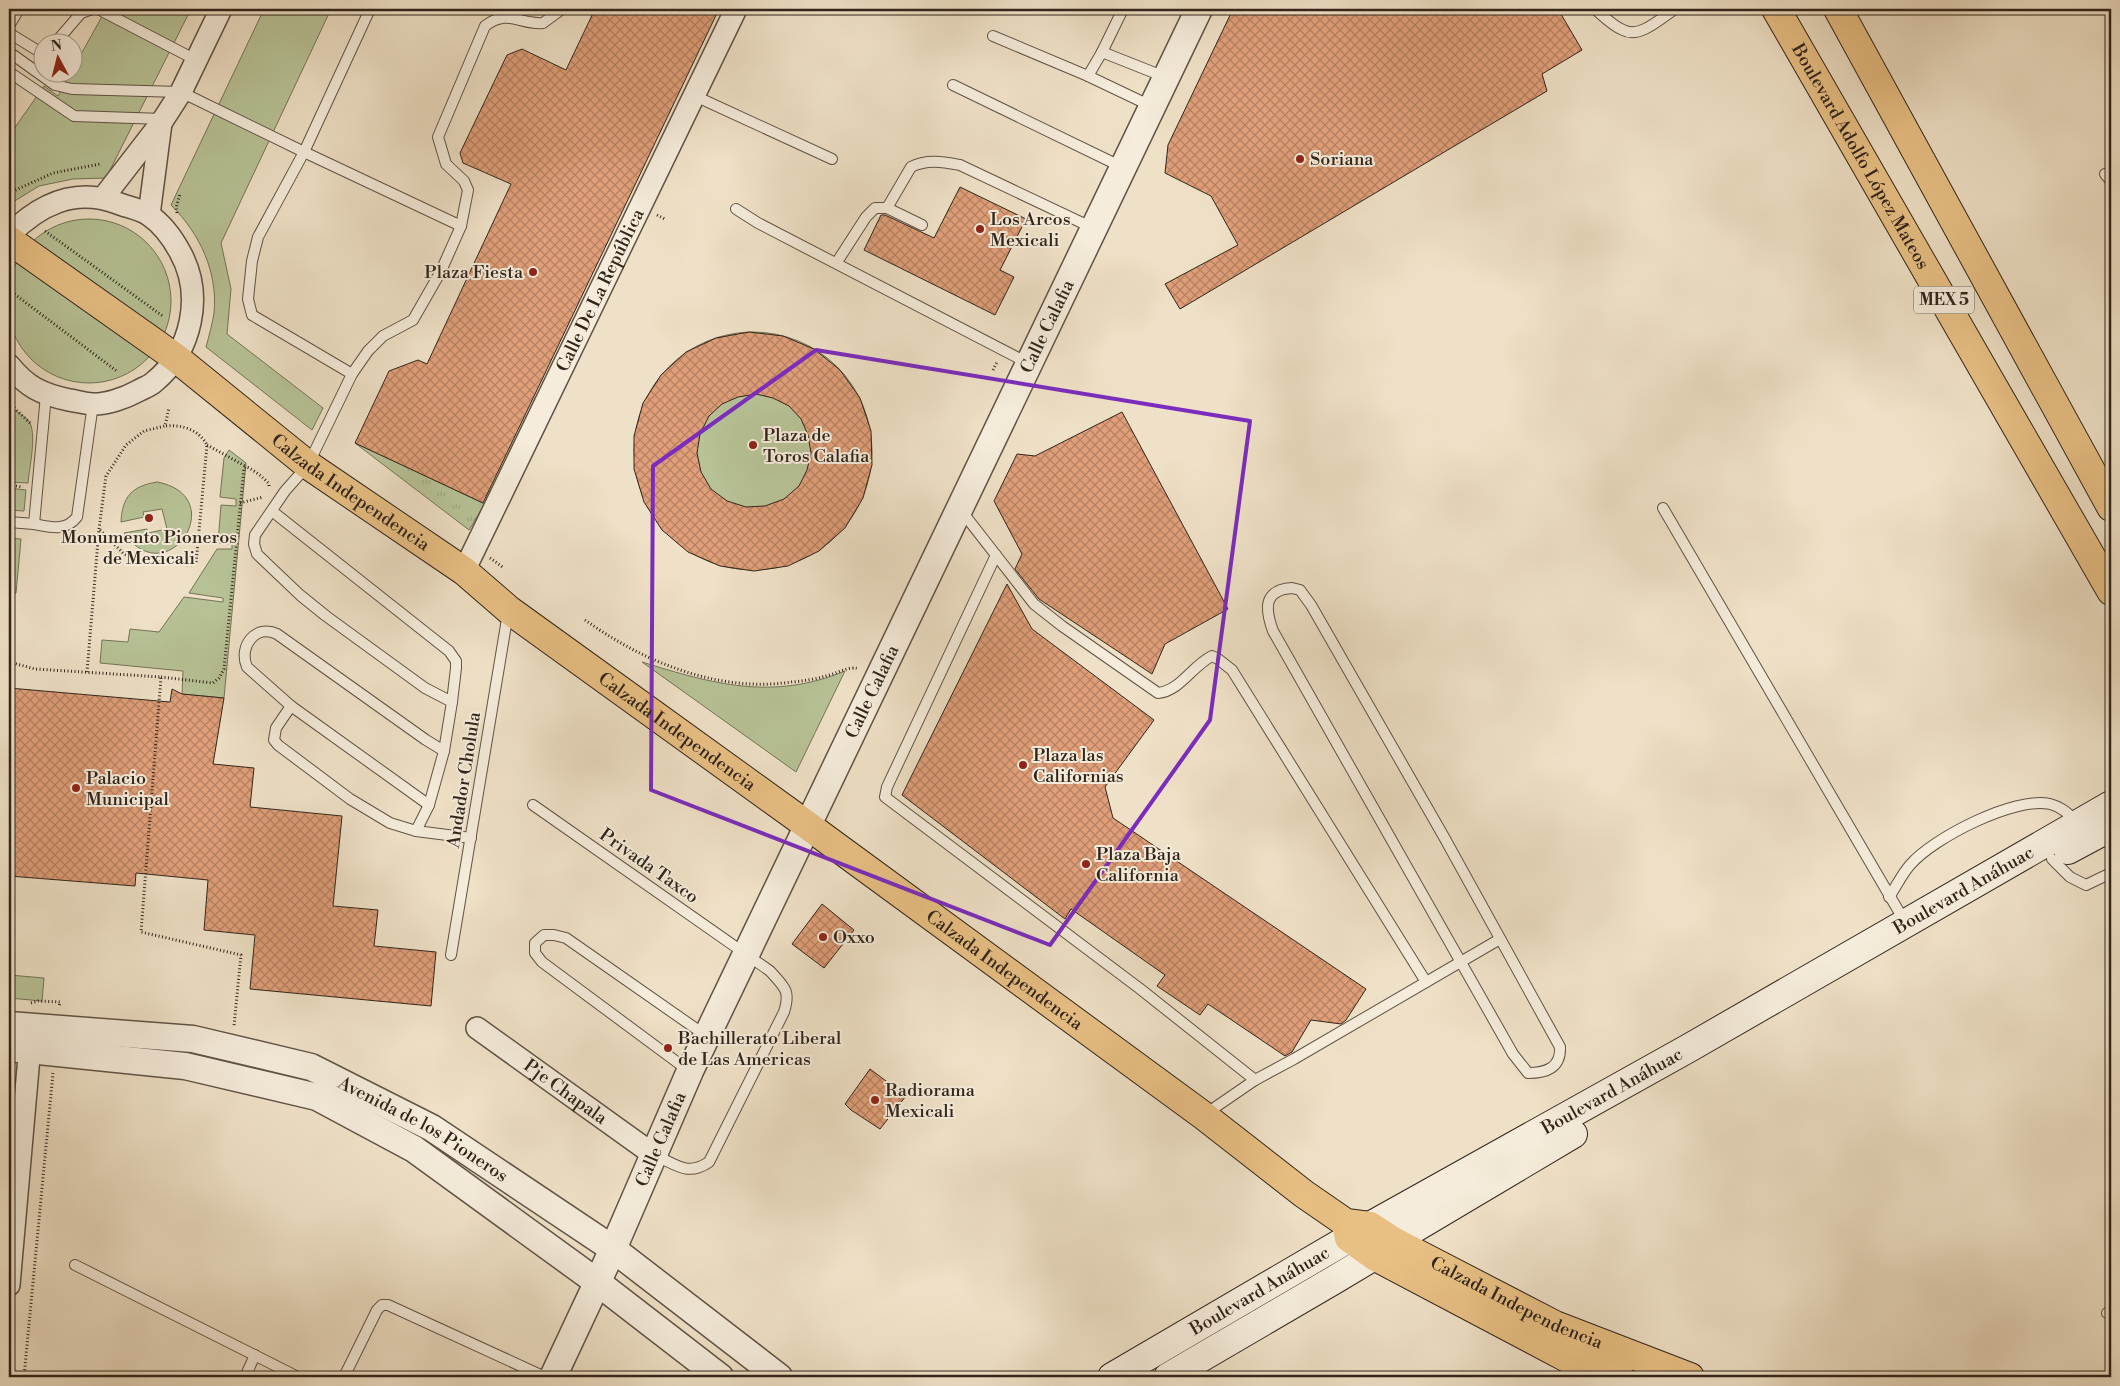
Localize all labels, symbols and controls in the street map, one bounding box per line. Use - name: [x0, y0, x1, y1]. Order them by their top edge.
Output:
- north arrow: [32, 32, 82, 82]
- text: N: [50, 36, 63, 56]
- street label: Boulevard Adolfo López Mateos: [1786, 38, 1935, 274]
- place label: Soriana: [1310, 148, 1374, 171]
- marker: Soriana: [1294, 153, 1306, 165]
- street label: Calle De La República: [551, 204, 650, 375]
- place label: Los Arcos Mexicali: [990, 208, 1071, 252]
- marker: Los Arcos Mexicali: [974, 223, 986, 235]
- place label: Plaza Fiesta: [424, 261, 524, 284]
- marker: Plaza Fiesta: [527, 266, 539, 278]
- street label: Calle Calafia: [1015, 275, 1079, 377]
- road number: MEX 5: [1914, 286, 1974, 314]
- place label: Plaza de Toros Calafia: [763, 424, 870, 468]
- street label: Calzada Independencia: [267, 428, 435, 557]
- marker: Plaza de Toros Calafia: [747, 439, 759, 451]
- marker: Monumento Pioneros de Mexicali: [143, 512, 155, 524]
- place label: Monumento Pioneros de Mexicali: [61, 526, 237, 570]
- street label: Calle Calafia: [840, 640, 904, 742]
- street label: Calzada Independencia: [594, 667, 761, 797]
- street label: Andador Cholula: [442, 709, 486, 851]
- place label: Plaza las Californias: [1033, 744, 1124, 788]
- marker: Plaza las Californias: [1017, 759, 1029, 771]
- place label: Palacio Municipal: [86, 767, 169, 811]
- marker: Palacio Municipal: [70, 782, 82, 794]
- street label: Privada Taxco: [595, 823, 703, 909]
- street label: Boulevard Anáhuac: [1888, 840, 2038, 940]
- place label: Plaza Baja California: [1096, 843, 1182, 887]
- marker: Plaza Baja California: [1080, 858, 1092, 870]
- street label: Calzada Independencia: [922, 905, 1088, 1035]
- place label: Oxxo: [833, 926, 875, 949]
- marker: Oxxo: [817, 931, 829, 943]
- place label: Bachillerato Liberal de Las Americas: [677, 1027, 842, 1071]
- marker: Bachillerato Liberal de Las Americas: [662, 1042, 674, 1054]
- street label: Boulevard Anáhuac: [1536, 1042, 1687, 1140]
- street label: Pje Chapala: [519, 1054, 612, 1130]
- street label: Avenida de los Pioneros: [333, 1071, 513, 1187]
- place label: Radiorama Mexicali: [885, 1079, 976, 1123]
- street label: Calle Calafia: [630, 1087, 691, 1190]
- marker: Radiorama Mexicali: [869, 1094, 881, 1106]
- street label: Boulevard Anáhuac: [1185, 1241, 1334, 1341]
- street label: Calzada Independencia: [1427, 1251, 1607, 1354]

